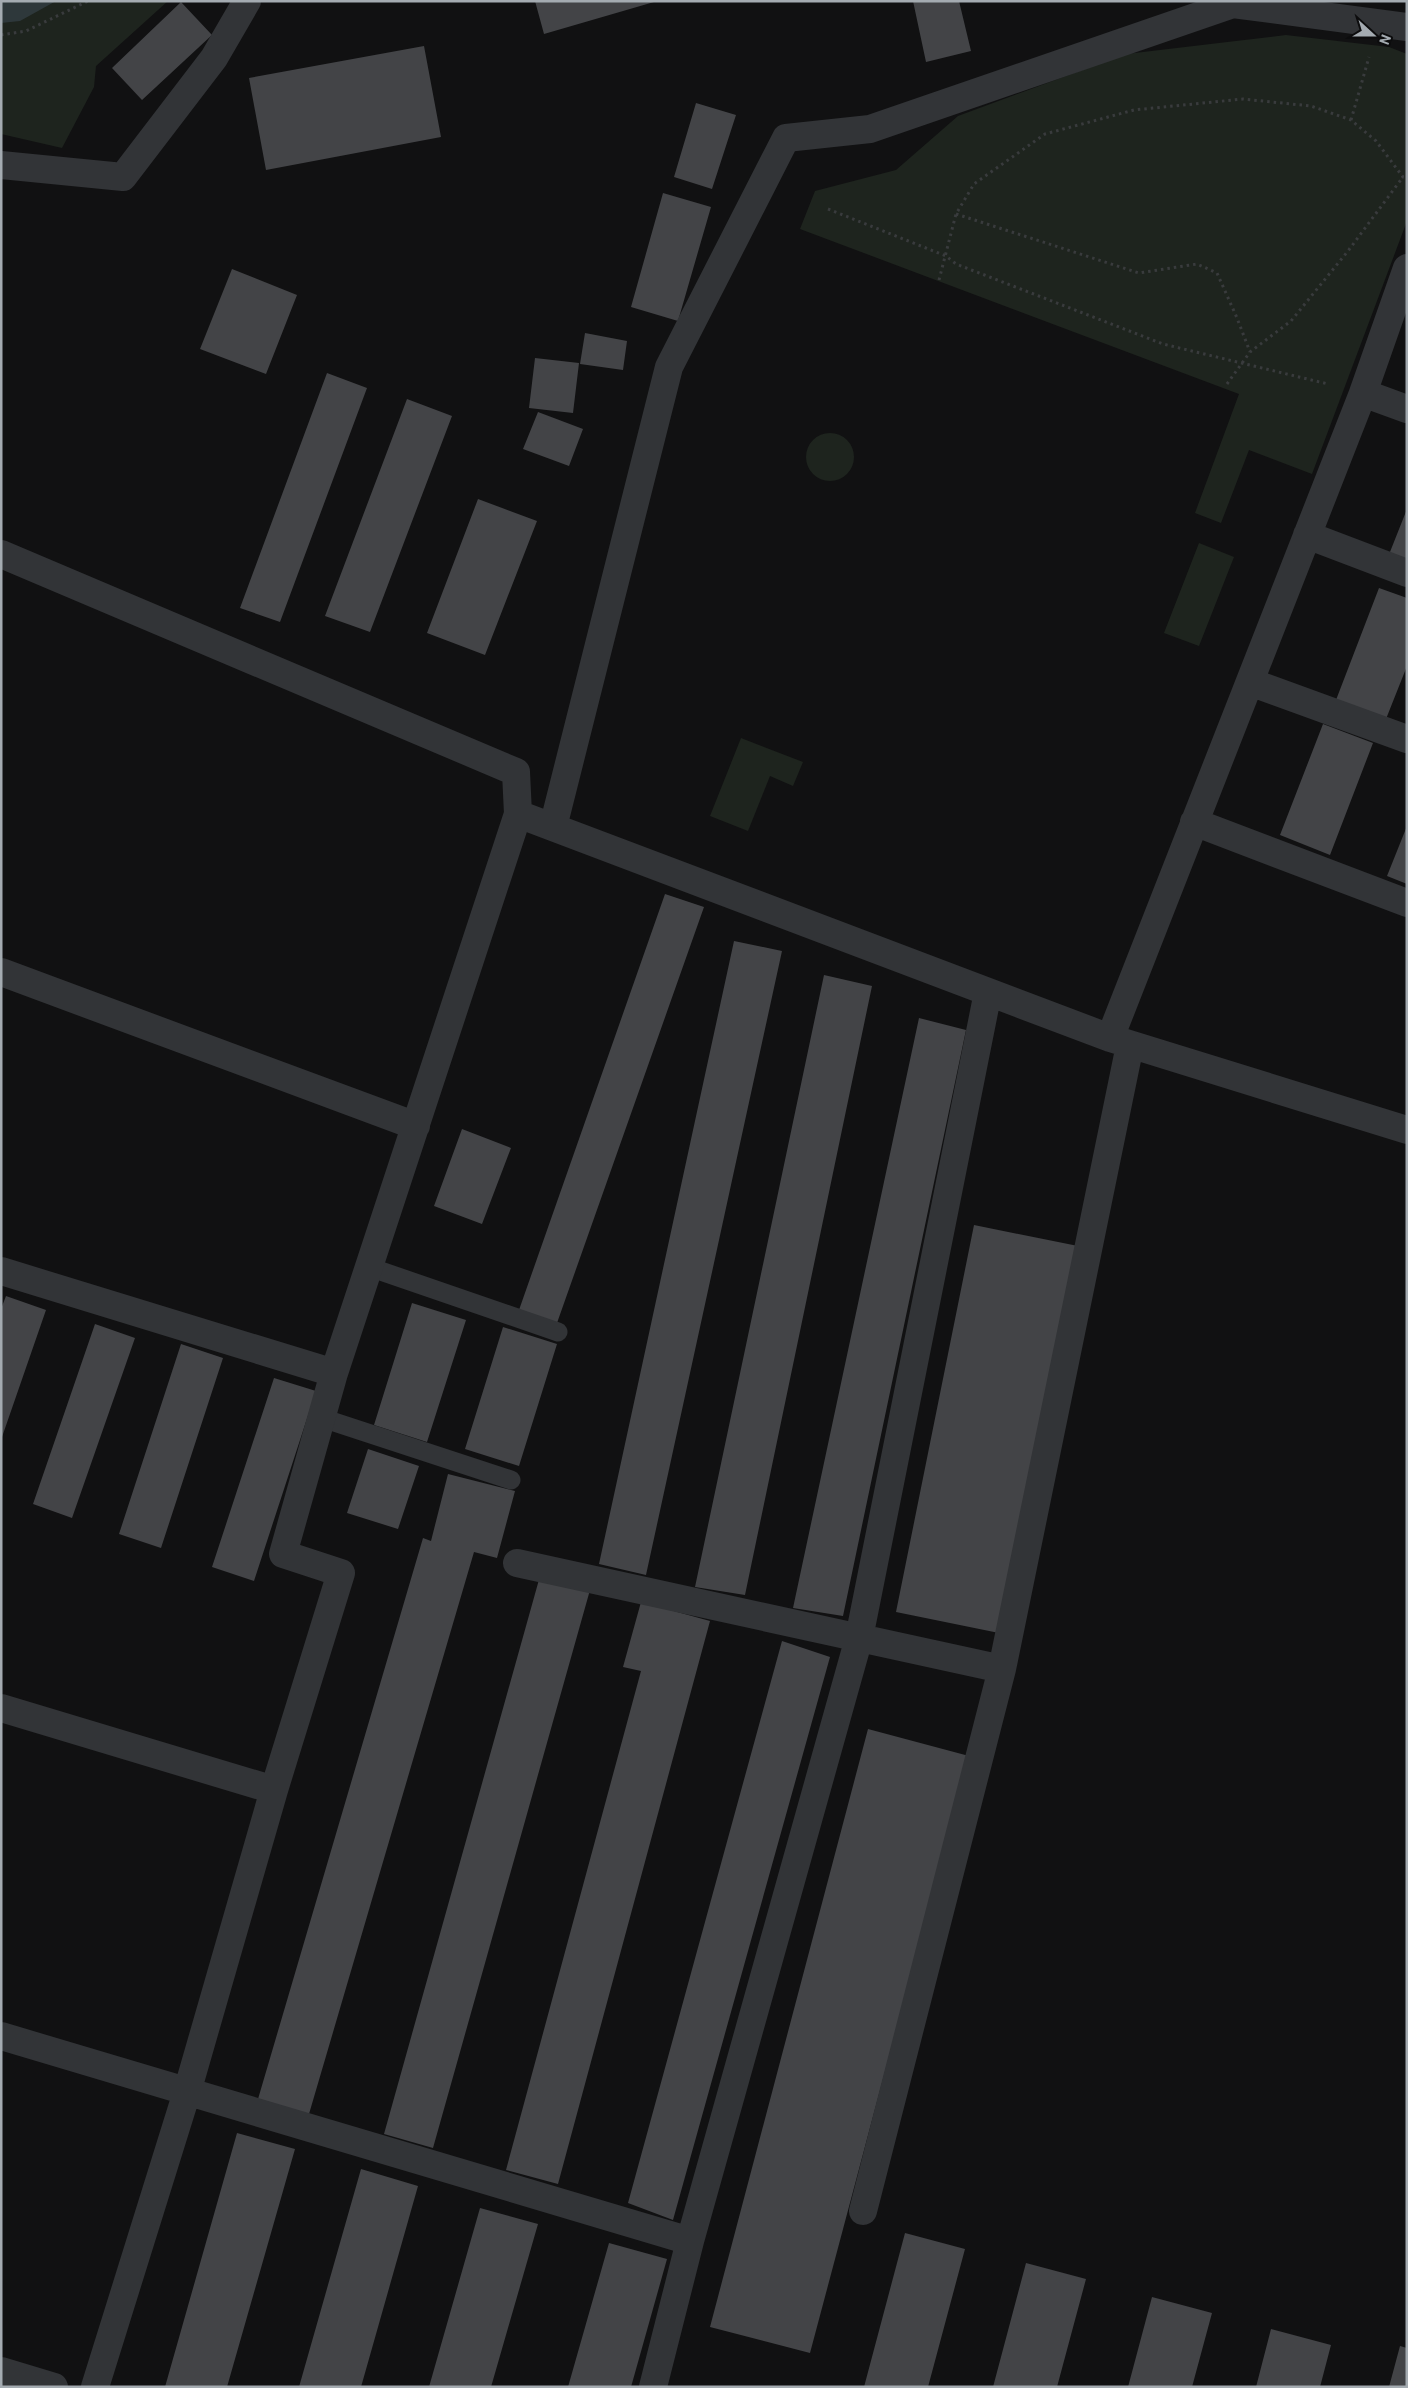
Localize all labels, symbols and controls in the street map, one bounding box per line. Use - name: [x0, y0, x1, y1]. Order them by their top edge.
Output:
- north arrow: [1348, 10, 1398, 60]
- text: N: [1376, 32, 1395, 47]

